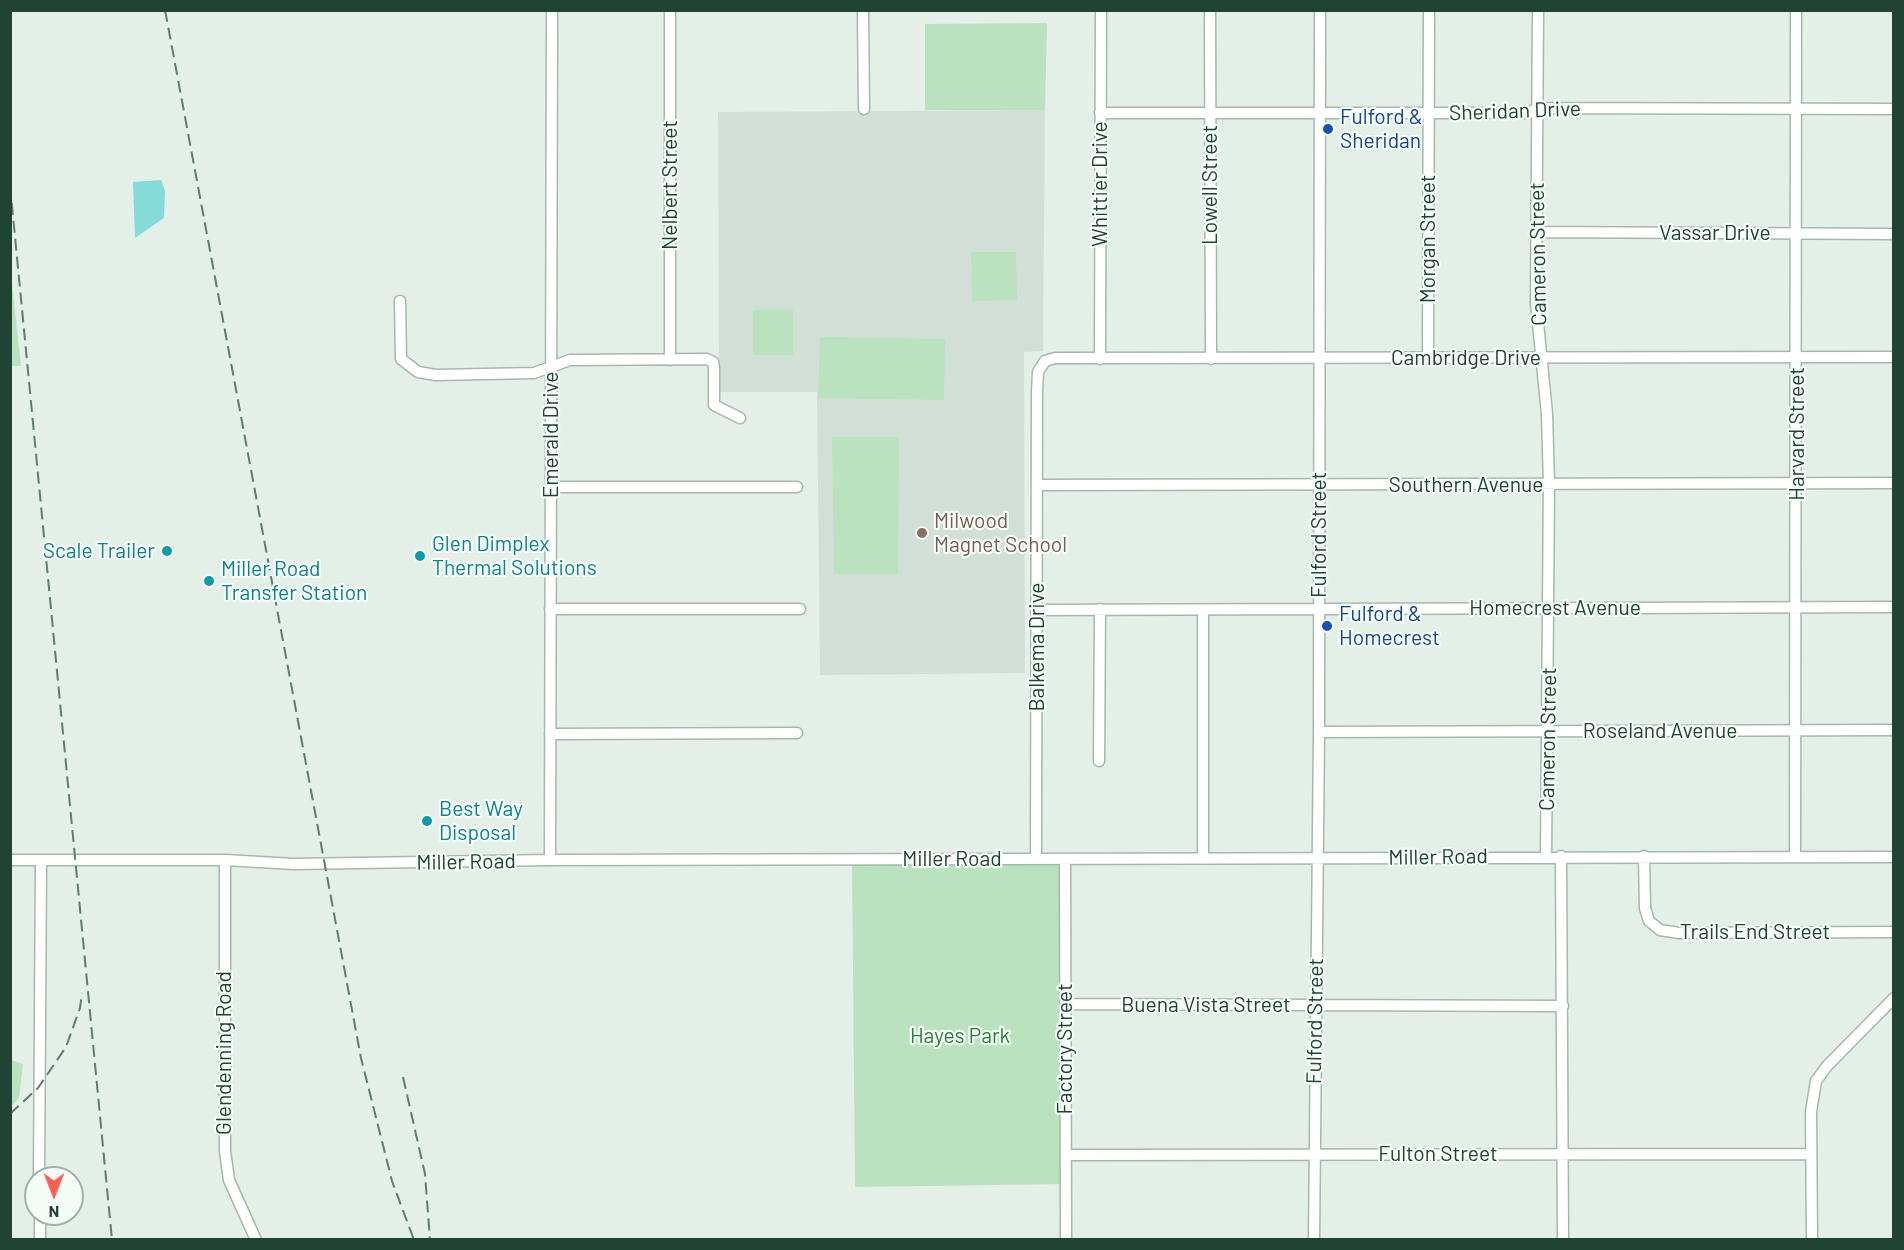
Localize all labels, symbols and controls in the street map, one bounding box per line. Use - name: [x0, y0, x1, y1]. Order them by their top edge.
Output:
- street label: Sheridan Drive: [1449, 96, 1581, 126]
- place label: Fulford & Sheridan: [1340, 104, 1423, 154]
- street label: Nelbert Street: [657, 120, 683, 250]
- street label: Whittier Drive: [1087, 121, 1113, 247]
- marker: Fulford & Sheridan: [1321, 122, 1335, 136]
- street label: Lowell Street: [1197, 125, 1223, 245]
- street label: Morgan Street: [1415, 175, 1441, 303]
- street label: Cameron Street: [1524, 182, 1552, 326]
- street label: Vassar Drive: [1659, 220, 1771, 246]
- street label: Cambridge Drive: [1391, 345, 1541, 371]
- street label: Harvard Street: [1784, 367, 1810, 501]
- street label: Emerald Drive: [538, 372, 564, 498]
- street label: Fulford Street: [1306, 472, 1332, 598]
- street label: Southern Avenue: [1389, 472, 1543, 498]
- place label: Milwood Magnet School: [934, 508, 1067, 558]
- marker: Milwood Magnet School: [915, 526, 929, 540]
- place label: Glen Dimplex Thermal Solutions: [432, 531, 597, 581]
- place label: Scale Trailer: [43, 538, 155, 564]
- marker: Scale Trailer: [160, 544, 174, 558]
- marker: Glen Dimplex Thermal Solutions: [413, 549, 427, 563]
- place label: Miller Road Transfer Station: [221, 556, 367, 606]
- marker: Miller Road Transfer Station: [202, 574, 216, 588]
- street label: Balkema Drive: [1024, 582, 1050, 712]
- street label: Homecrest Avenue: [1469, 595, 1641, 621]
- place label: Fulford & Homecrest: [1339, 601, 1440, 651]
- marker: Fulford & Homecrest: [1320, 619, 1334, 633]
- street label: Cameron Street: [1534, 667, 1562, 811]
- street label: Roseland Avenue: [1583, 718, 1737, 744]
- place label: Best Way Disposal: [439, 796, 523, 846]
- marker: Best Way Disposal: [420, 814, 434, 828]
- street label: Miller Road: [1388, 844, 1488, 870]
- street label: Miller Road: [902, 846, 1002, 872]
- street label: Miller Road: [416, 849, 516, 875]
- street label: Trails End Street: [1680, 919, 1830, 945]
- street label: Fulford Street: [1301, 958, 1329, 1084]
- street label: Glendenning Road: [211, 971, 237, 1135]
- street label: Factory Street: [1052, 983, 1078, 1115]
- street label: Buena Vista Street: [1121, 992, 1291, 1018]
- park label: Hayes Park: [910, 1023, 1010, 1049]
- street label: Fulton Street: [1378, 1141, 1498, 1167]
- north arrow: [24, 1166, 84, 1226]
- text: N: [49, 1203, 59, 1222]

